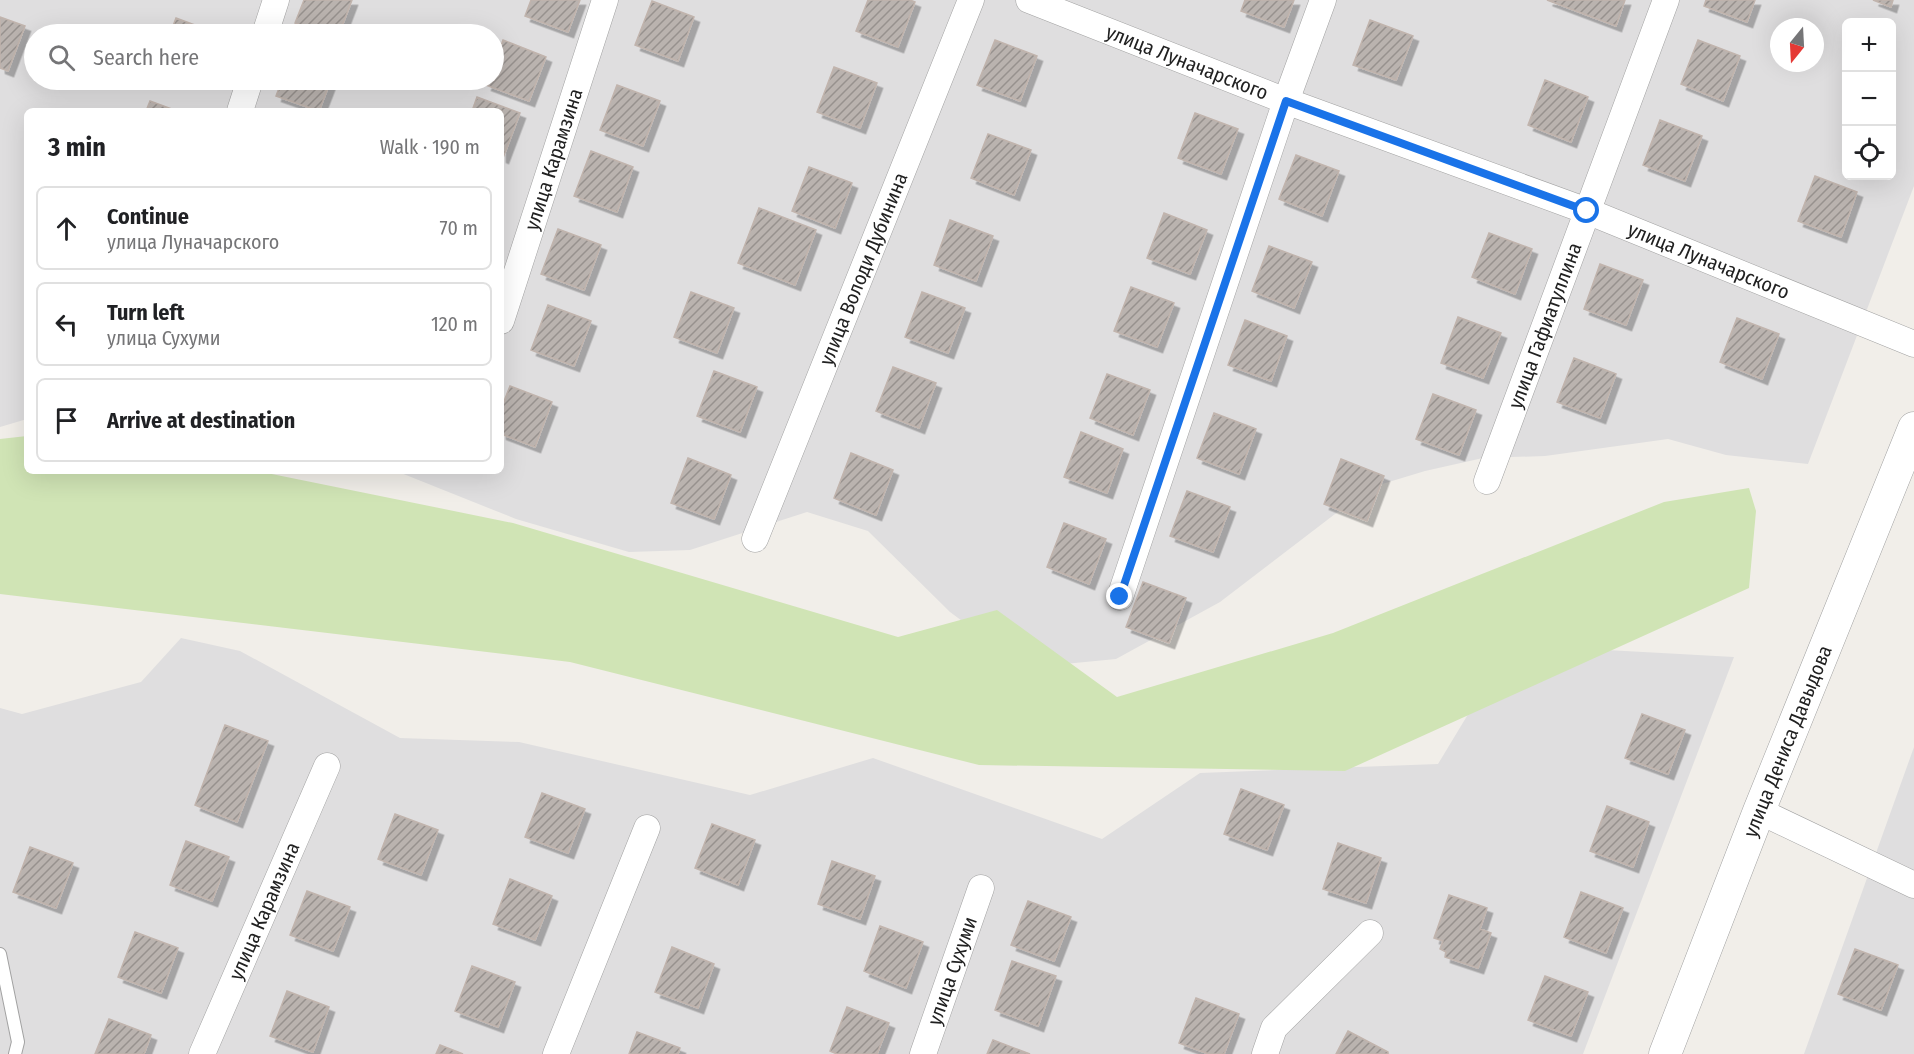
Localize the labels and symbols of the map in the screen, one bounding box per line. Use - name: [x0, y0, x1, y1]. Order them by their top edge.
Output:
- north arrow: [1770, 18, 1824, 72]
- street label: улица Луначарского: [1103, 19, 1272, 105]
- street label: улица Карамзина: [519, 85, 588, 233]
- street label: улица Володи Дубинина: [814, 169, 913, 369]
- route start: [1573, 197, 1599, 223]
- street label: улица Луначарского: [1624, 217, 1793, 304]
- street label: улица Гафиатуллина: [1503, 239, 1587, 412]
- route end: [1106, 583, 1132, 609]
- street label: улица Дениса Давыдова: [1738, 642, 1837, 840]
- street label: улица Карамзина: [224, 838, 305, 983]
- street label: улица Сухуми: [922, 913, 982, 1028]

